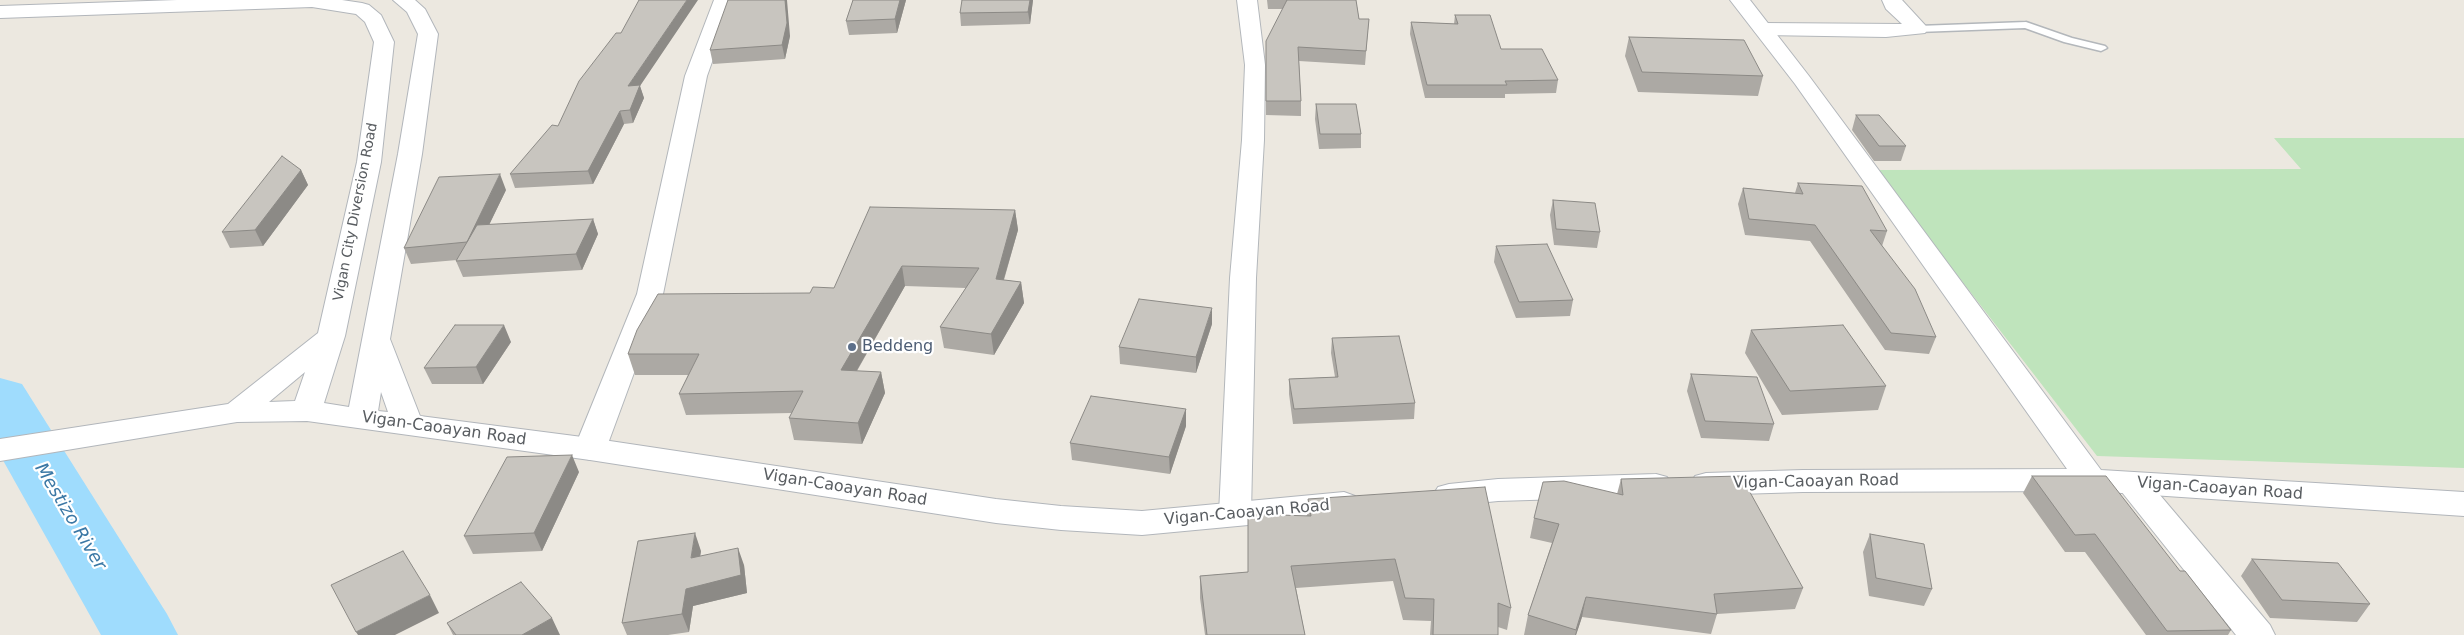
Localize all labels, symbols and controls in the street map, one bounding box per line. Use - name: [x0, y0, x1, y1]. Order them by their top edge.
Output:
- street label: Vigan City Diversion Road: [330, 121, 382, 303]
- place label: Beddeng: [862, 337, 933, 357]
- marker: Beddeng: [846, 341, 858, 353]
- street label: Vigan-Caoayan Road: [360, 408, 528, 450]
- water label: Mestizo River: [30, 460, 110, 574]
- street label: Vigan-Caoayan Road: [761, 466, 929, 510]
- street label: Vigan-Caoayan Road: [1733, 471, 1899, 493]
- street label: Vigan-Caoayan Road: [2136, 474, 2304, 504]
- street label: Vigan-Caoayan Road: [1163, 496, 1331, 530]

